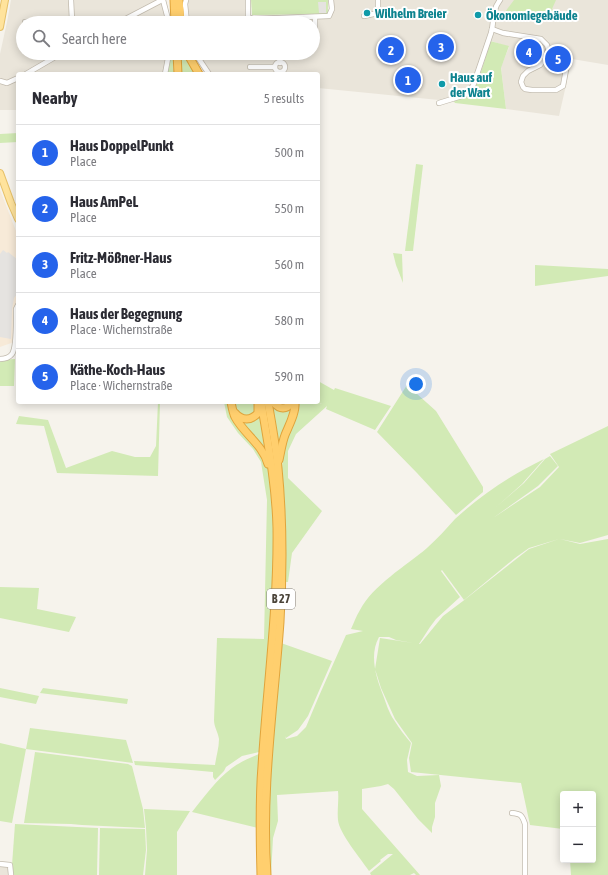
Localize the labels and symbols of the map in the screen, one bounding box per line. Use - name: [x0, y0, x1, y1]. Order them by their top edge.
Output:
- place label: Wilhelm Breier: [374, 6, 447, 21]
- marker: Wilhelm Breier: [362, 8, 372, 18]
- place label: Ökonomiegebäude: [486, 8, 578, 23]
- marker: Ökonomiegebäude: [473, 10, 483, 20]
- pin: 3: [428, 32, 454, 62]
- pin: 2: [378, 35, 404, 65]
- pin: 4: [516, 37, 542, 67]
- pin: 5: [545, 44, 571, 74]
- pin: 1: [395, 65, 421, 95]
- place label: Haus auf der Wart: [450, 70, 493, 100]
- marker: Haus auf der Wart: [437, 79, 447, 89]
- your location: [406, 374, 426, 394]
- road number: B 27: [267, 589, 295, 609]

